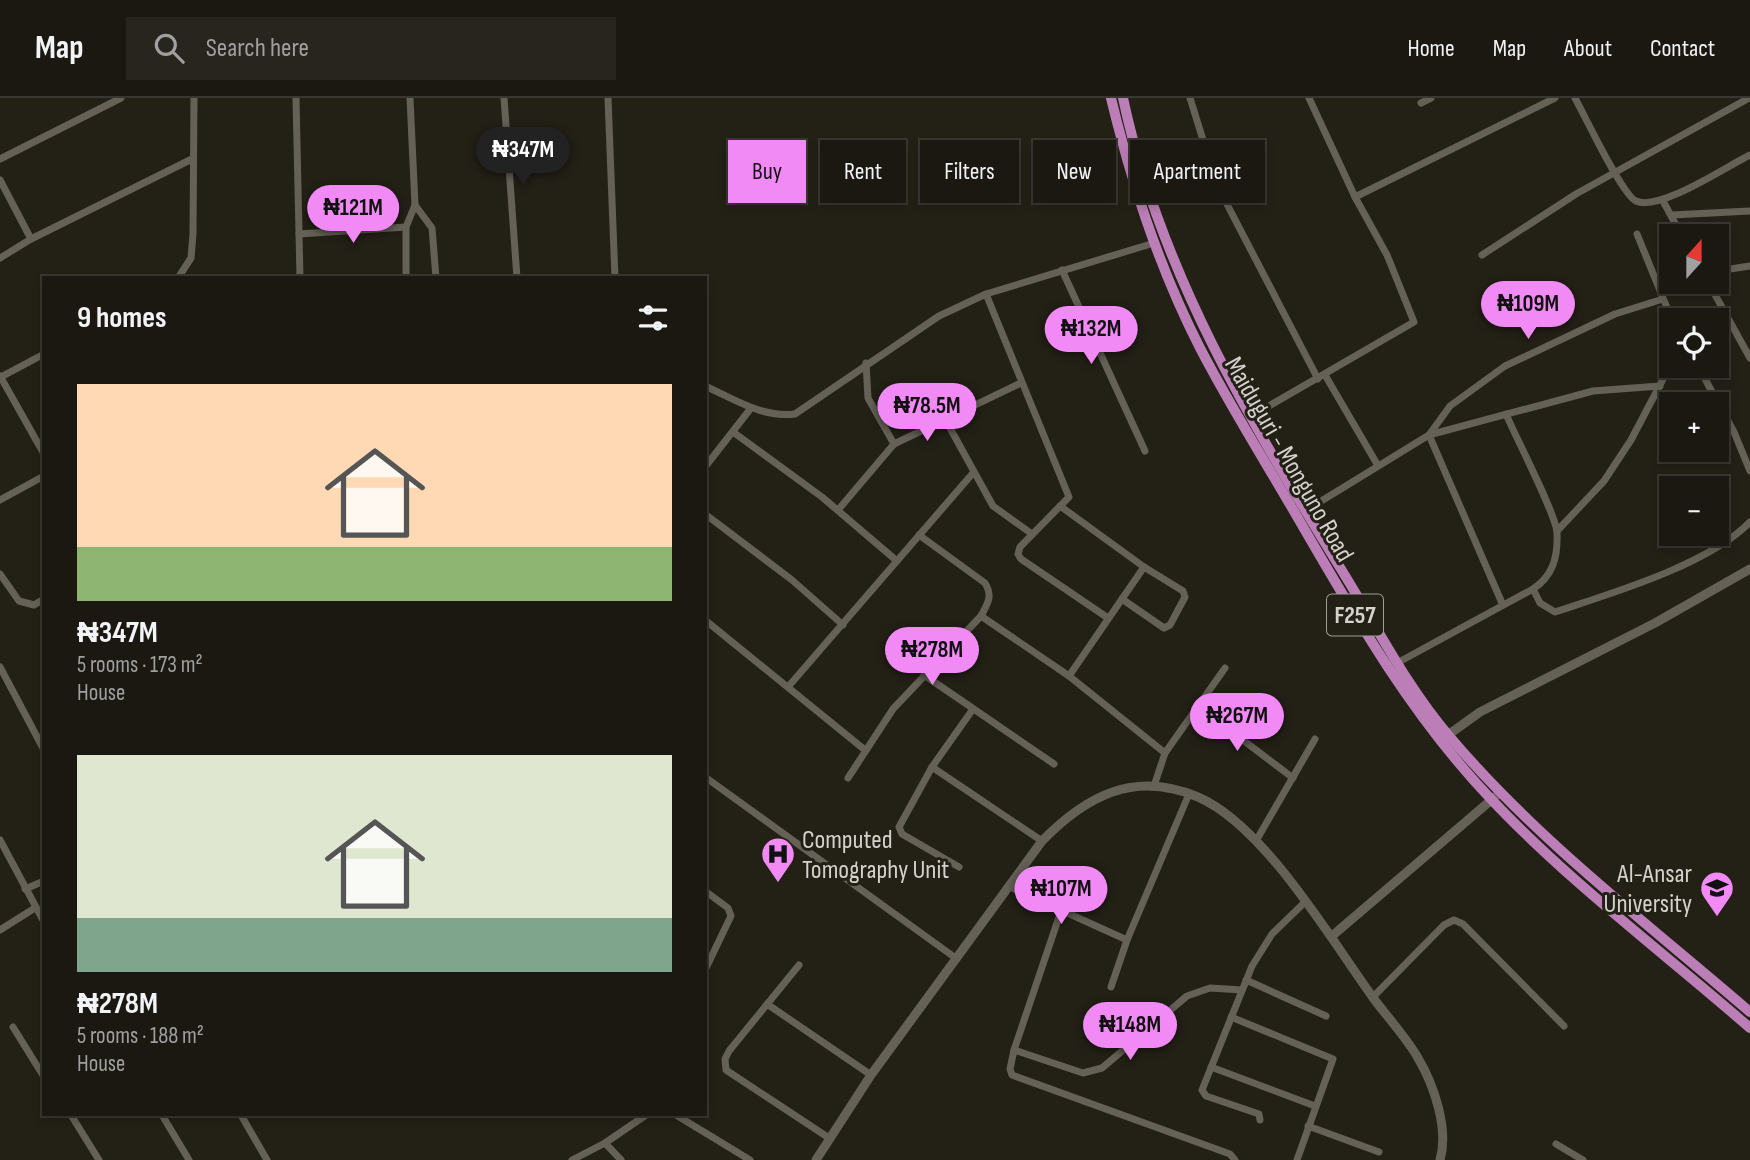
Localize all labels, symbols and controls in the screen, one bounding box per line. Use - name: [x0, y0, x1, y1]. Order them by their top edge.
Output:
- search box: [126, 17, 616, 80]
- text: Map: [35, 28, 84, 68]
- icon: search: [150, 29, 188, 67]
- text: Search here: [206, 33, 309, 64]
- text: Home: [1407, 34, 1455, 63]
- text: Map: [1493, 34, 1526, 63]
- text: About: [1564, 34, 1612, 63]
- text: Contact: [1650, 34, 1715, 63]
- pin: ₦347M: [474, 127, 572, 187]
- text: ₦347M: [492, 136, 554, 164]
- chip: Buy: [728, 140, 806, 203]
- chip: Rent: [820, 140, 906, 203]
- chip: Filters: [920, 140, 1019, 203]
- chip: New: [1033, 140, 1116, 203]
- chip: Apartment: [1130, 140, 1265, 203]
- pin: ₦121M: [304, 186, 402, 245]
- text: ₦121M: [323, 194, 383, 222]
- north arrow: [1659, 224, 1729, 294]
- map controls: [1659, 224, 1729, 546]
- pin: ₦109M: [1479, 282, 1577, 341]
- text: ₦109M: [1497, 290, 1559, 318]
- icon: filters: [634, 299, 672, 337]
- text: 9 homes: [77, 300, 167, 336]
- pin: ₦132M: [1042, 306, 1140, 366]
- button: locate: [1659, 308, 1729, 378]
- text: ₦132M: [1061, 315, 1121, 343]
- street label: Maiduguri - Monguno Road: [1217, 352, 1360, 568]
- pin: ₦78.5M: [870, 384, 984, 443]
- text: ₦78.5M: [893, 392, 961, 420]
- button: +: [1659, 392, 1729, 462]
- icon: home: [312, 430, 438, 556]
- button: −: [1659, 476, 1729, 546]
- road number: F257: [1327, 594, 1383, 636]
- text: ₦347M: [77, 615, 158, 651]
- pin: ₦278M: [883, 628, 981, 687]
- text: ₦278M: [901, 636, 963, 664]
- text: 5 rooms · 173 m²: [77, 651, 203, 679]
- text: House: [77, 679, 125, 707]
- pin: ₦267M: [1188, 694, 1286, 753]
- text: ₦267M: [1206, 702, 1268, 730]
- icon: home: [312, 801, 438, 927]
- place label: Computed Tomography Unit: [802, 825, 949, 886]
- hospital icon: Computed Tomography Unit: [759, 835, 797, 884]
- place label: Al-Ansar University: [1604, 859, 1693, 920]
- pin: ₦107M: [1012, 866, 1110, 926]
- school or university icon: Al-Ansar University: [1698, 869, 1736, 918]
- text: ₦107M: [1030, 875, 1092, 903]
- text: ₦278M: [77, 986, 158, 1022]
- pin: ₦148M: [1081, 1002, 1179, 1062]
- text: ₦148M: [1099, 1011, 1161, 1039]
- text: 5 rooms · 188 m²: [77, 1022, 204, 1050]
- text: House: [77, 1050, 125, 1078]

